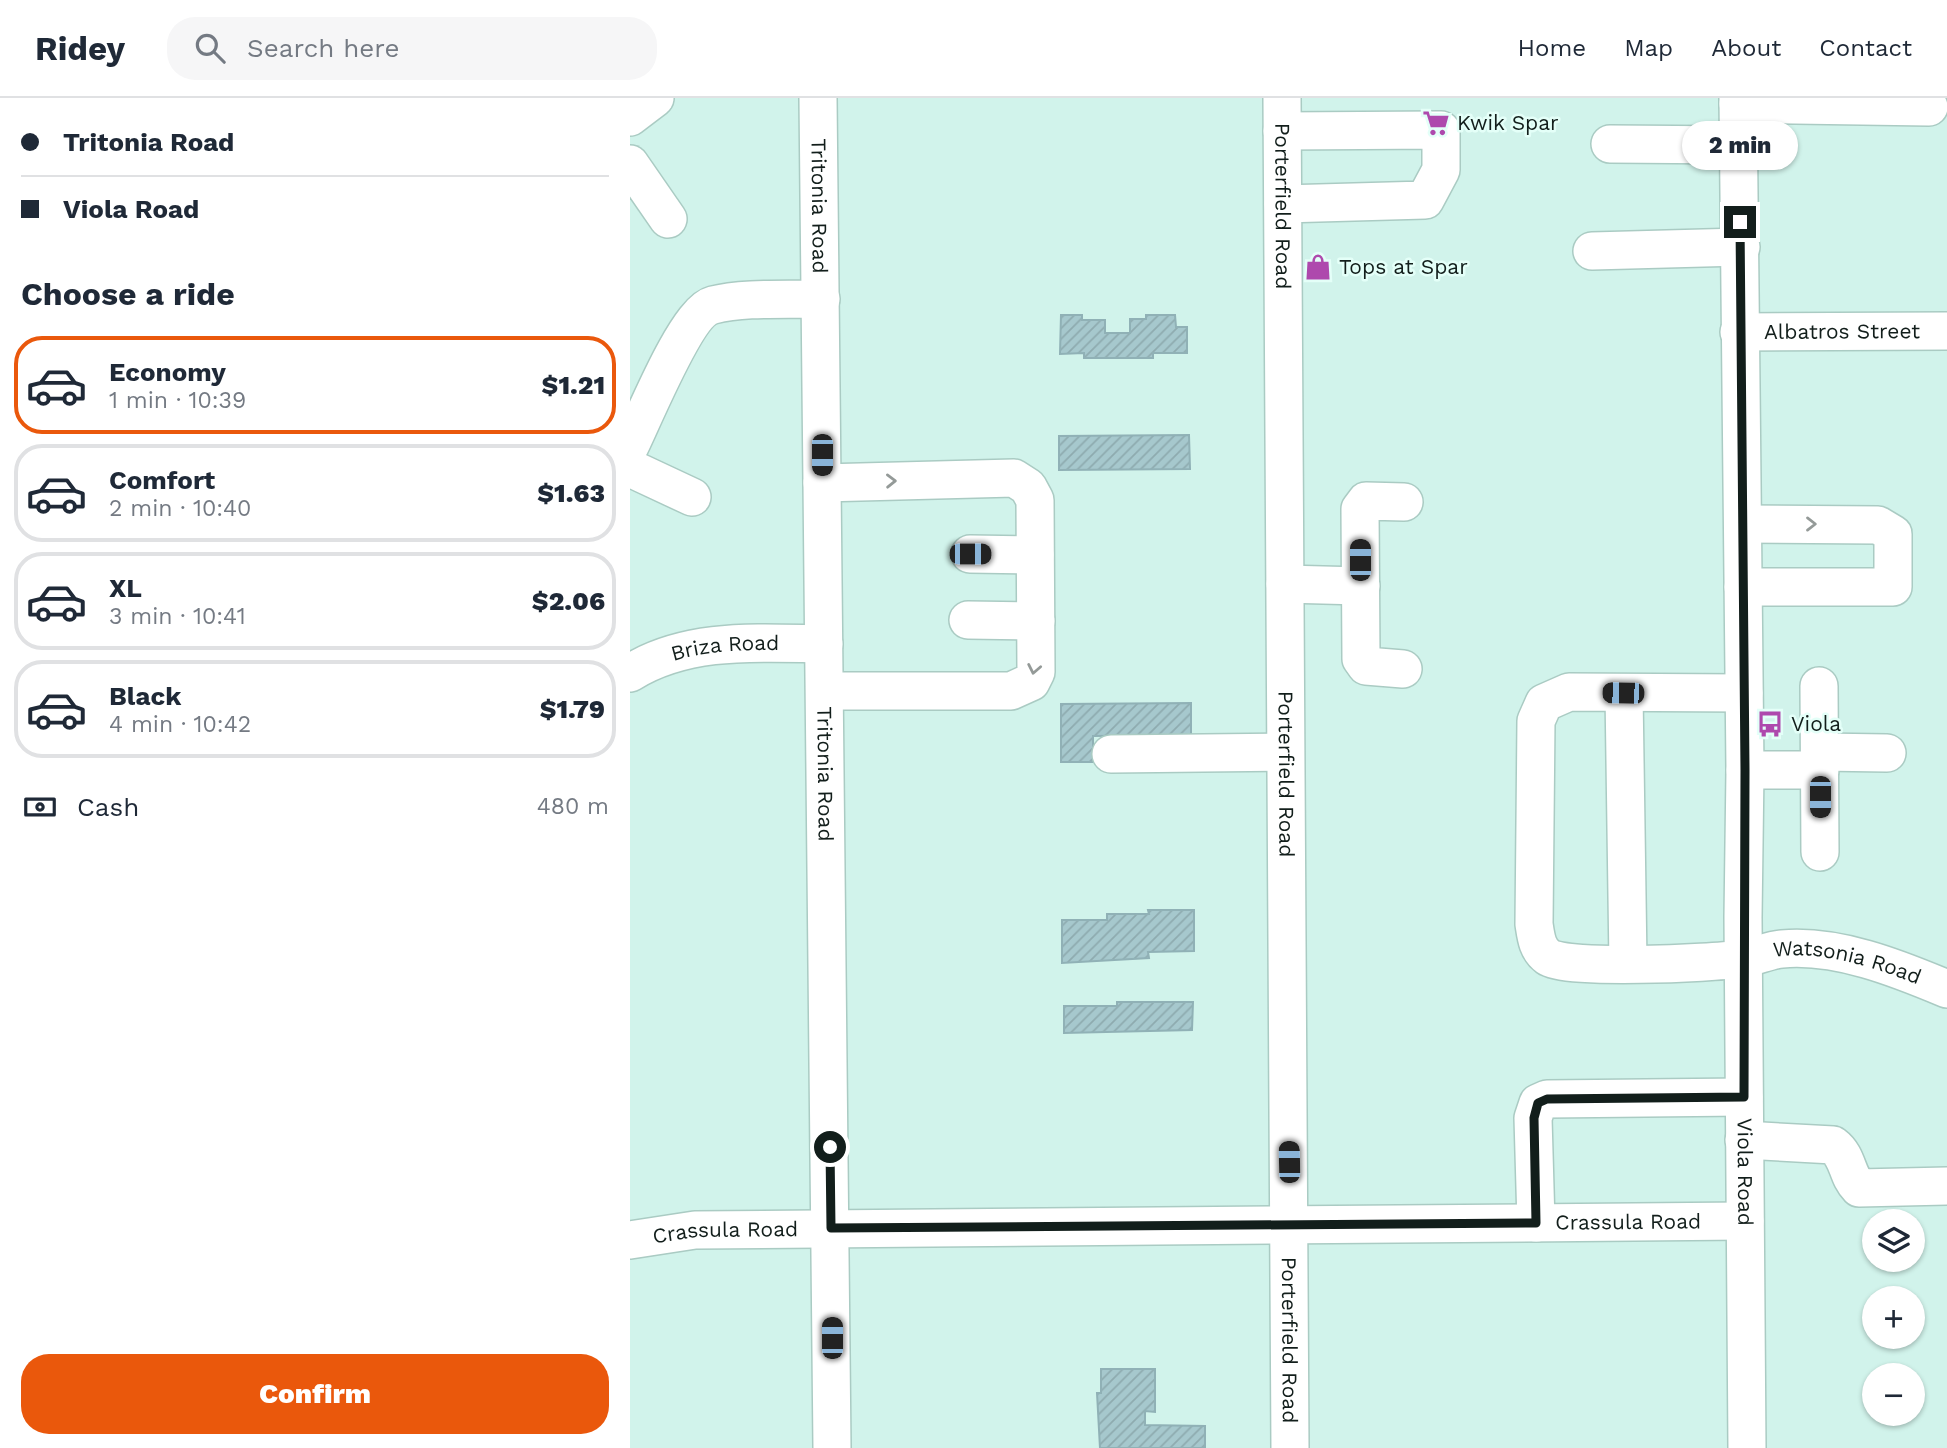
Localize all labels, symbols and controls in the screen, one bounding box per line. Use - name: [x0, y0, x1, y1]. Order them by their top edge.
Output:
- search box: [167, 17, 657, 80]
- text: Ridey: [35, 29, 125, 68]
- icon: search: [191, 29, 229, 67]
- text: Search here: [247, 33, 399, 63]
- text: Home: [1518, 34, 1586, 62]
- text: Map: [1624, 34, 1673, 62]
- text: About: [1711, 34, 1781, 62]
- text: Contact: [1819, 34, 1912, 62]
- supermarket icon: Kwik Spar: [1421, 108, 1451, 138]
- place label: Kwik Spar: [1457, 110, 1559, 135]
- callout: 2 min: [1682, 121, 1798, 170]
- street label: Porterfield Road: [1270, 123, 1296, 289]
- text: Tritonia Road: [63, 127, 234, 157]
- text: 2 min: [1709, 132, 1771, 159]
- street label: Tritonia Road: [806, 138, 833, 274]
- text: Viola Road: [63, 194, 199, 224]
- route end: [1724, 206, 1756, 238]
- shop icon: Tops at Spar: [1303, 252, 1333, 282]
- place label: Tops at Spar: [1339, 254, 1468, 279]
- text: Choose a ride: [21, 275, 235, 313]
- street label: Albatros Street: [1764, 318, 1920, 344]
- icon: car: [25, 354, 88, 417]
- text: Economy: [109, 357, 226, 387]
- text: $1.21: [542, 370, 605, 400]
- text: 1 min · 10:39: [109, 387, 246, 414]
- car: [812, 434, 833, 476]
- icon: car: [25, 462, 88, 525]
- text: Comfort: [109, 465, 215, 495]
- one-way arrow: [886, 473, 896, 489]
- text: $1.63: [537, 478, 605, 508]
- text: 2 min · 10:40: [109, 495, 251, 522]
- one-way arrow: [1806, 516, 1817, 532]
- car: [1350, 539, 1371, 581]
- car: [950, 544, 992, 565]
- icon: car: [25, 570, 88, 633]
- text: XL: [109, 573, 142, 603]
- text: $2.06: [532, 586, 605, 616]
- text: 3 min · 10:41: [109, 603, 246, 630]
- street label: Briza Road: [668, 630, 779, 666]
- one-way arrow: [1027, 664, 1042, 675]
- icon: car: [25, 678, 88, 741]
- text: Black: [109, 681, 181, 711]
- car: [1602, 682, 1645, 704]
- street label: Porterfield Road: [1274, 691, 1299, 857]
- text: $1.79: [540, 694, 605, 724]
- street label: Tritonia Road: [812, 706, 839, 842]
- bus stop icon: Viola: [1755, 709, 1785, 739]
- text: 4 min · 10:42: [109, 711, 251, 738]
- place label: Viola: [1791, 711, 1841, 736]
- car: [1810, 776, 1831, 818]
- icon: cash: [21, 788, 59, 826]
- text: Cash: [77, 792, 139, 822]
- text: 480 m: [537, 793, 609, 820]
- street label: Watsonia Road: [1772, 935, 1925, 989]
- street label: Viola Road: [1733, 1118, 1758, 1226]
- route start: [814, 1131, 846, 1163]
- car: [1279, 1141, 1300, 1183]
- street label: Crassula Road: [1555, 1208, 1701, 1235]
- map controls: [1862, 1209, 1925, 1426]
- button: layers: [1862, 1209, 1925, 1272]
- street label: Crassula Road: [651, 1216, 798, 1248]
- street label: Porterfield Road: [1277, 1257, 1303, 1423]
- button: +: [1862, 1286, 1925, 1349]
- car: [822, 1317, 843, 1359]
- button: Confirm: [21, 1354, 609, 1434]
- button: −: [1862, 1363, 1925, 1426]

